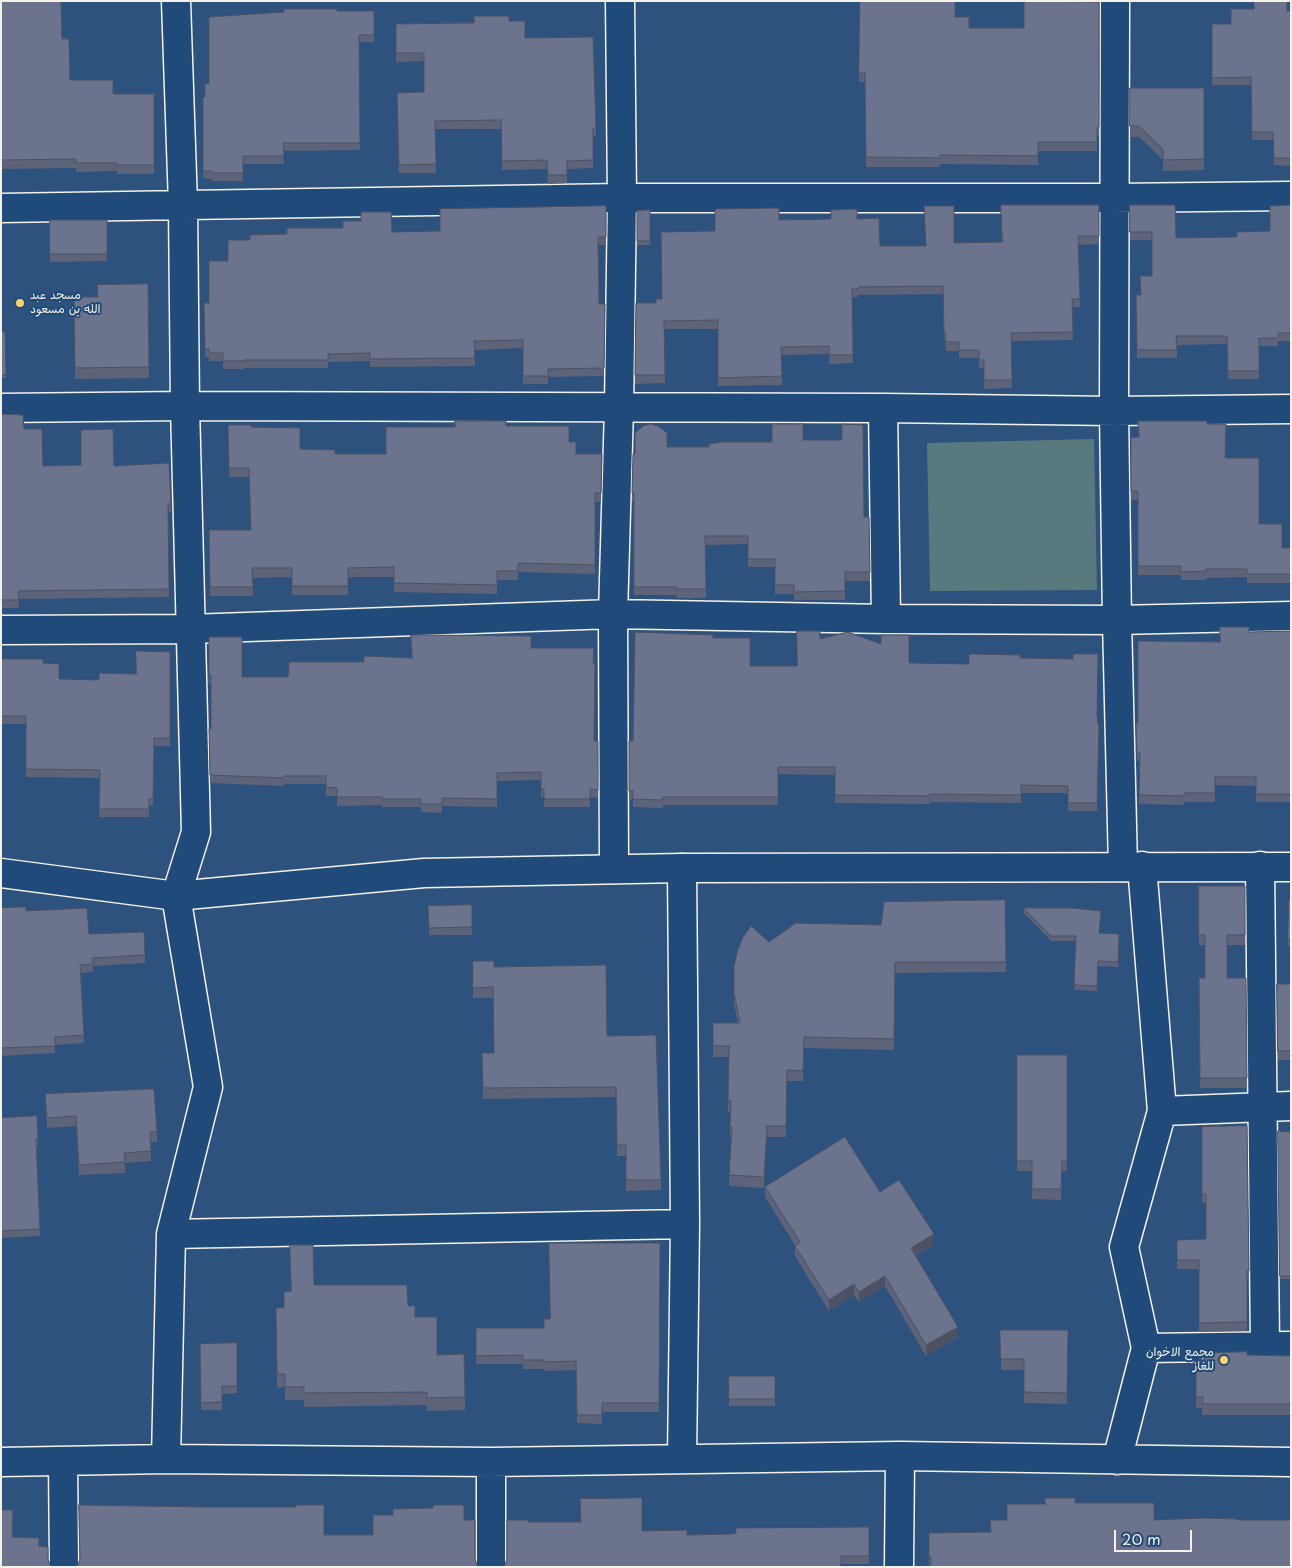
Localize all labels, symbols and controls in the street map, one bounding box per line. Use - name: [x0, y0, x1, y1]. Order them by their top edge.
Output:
- place label: مسجد عبد الله بن مسعود: [30, 289, 100, 317]
- marker: مسجد عبد الله بن مسعود: [14, 297, 26, 309]
- place label: مجمع الاخوان للغاز: [1146, 1346, 1214, 1374]
- marker: مجمع الاخوان للغاز: [1218, 1354, 1230, 1366]
- scale bar: [1117, 1520, 1194, 1552]
- text: 20 m: [1122, 1527, 1161, 1550]

